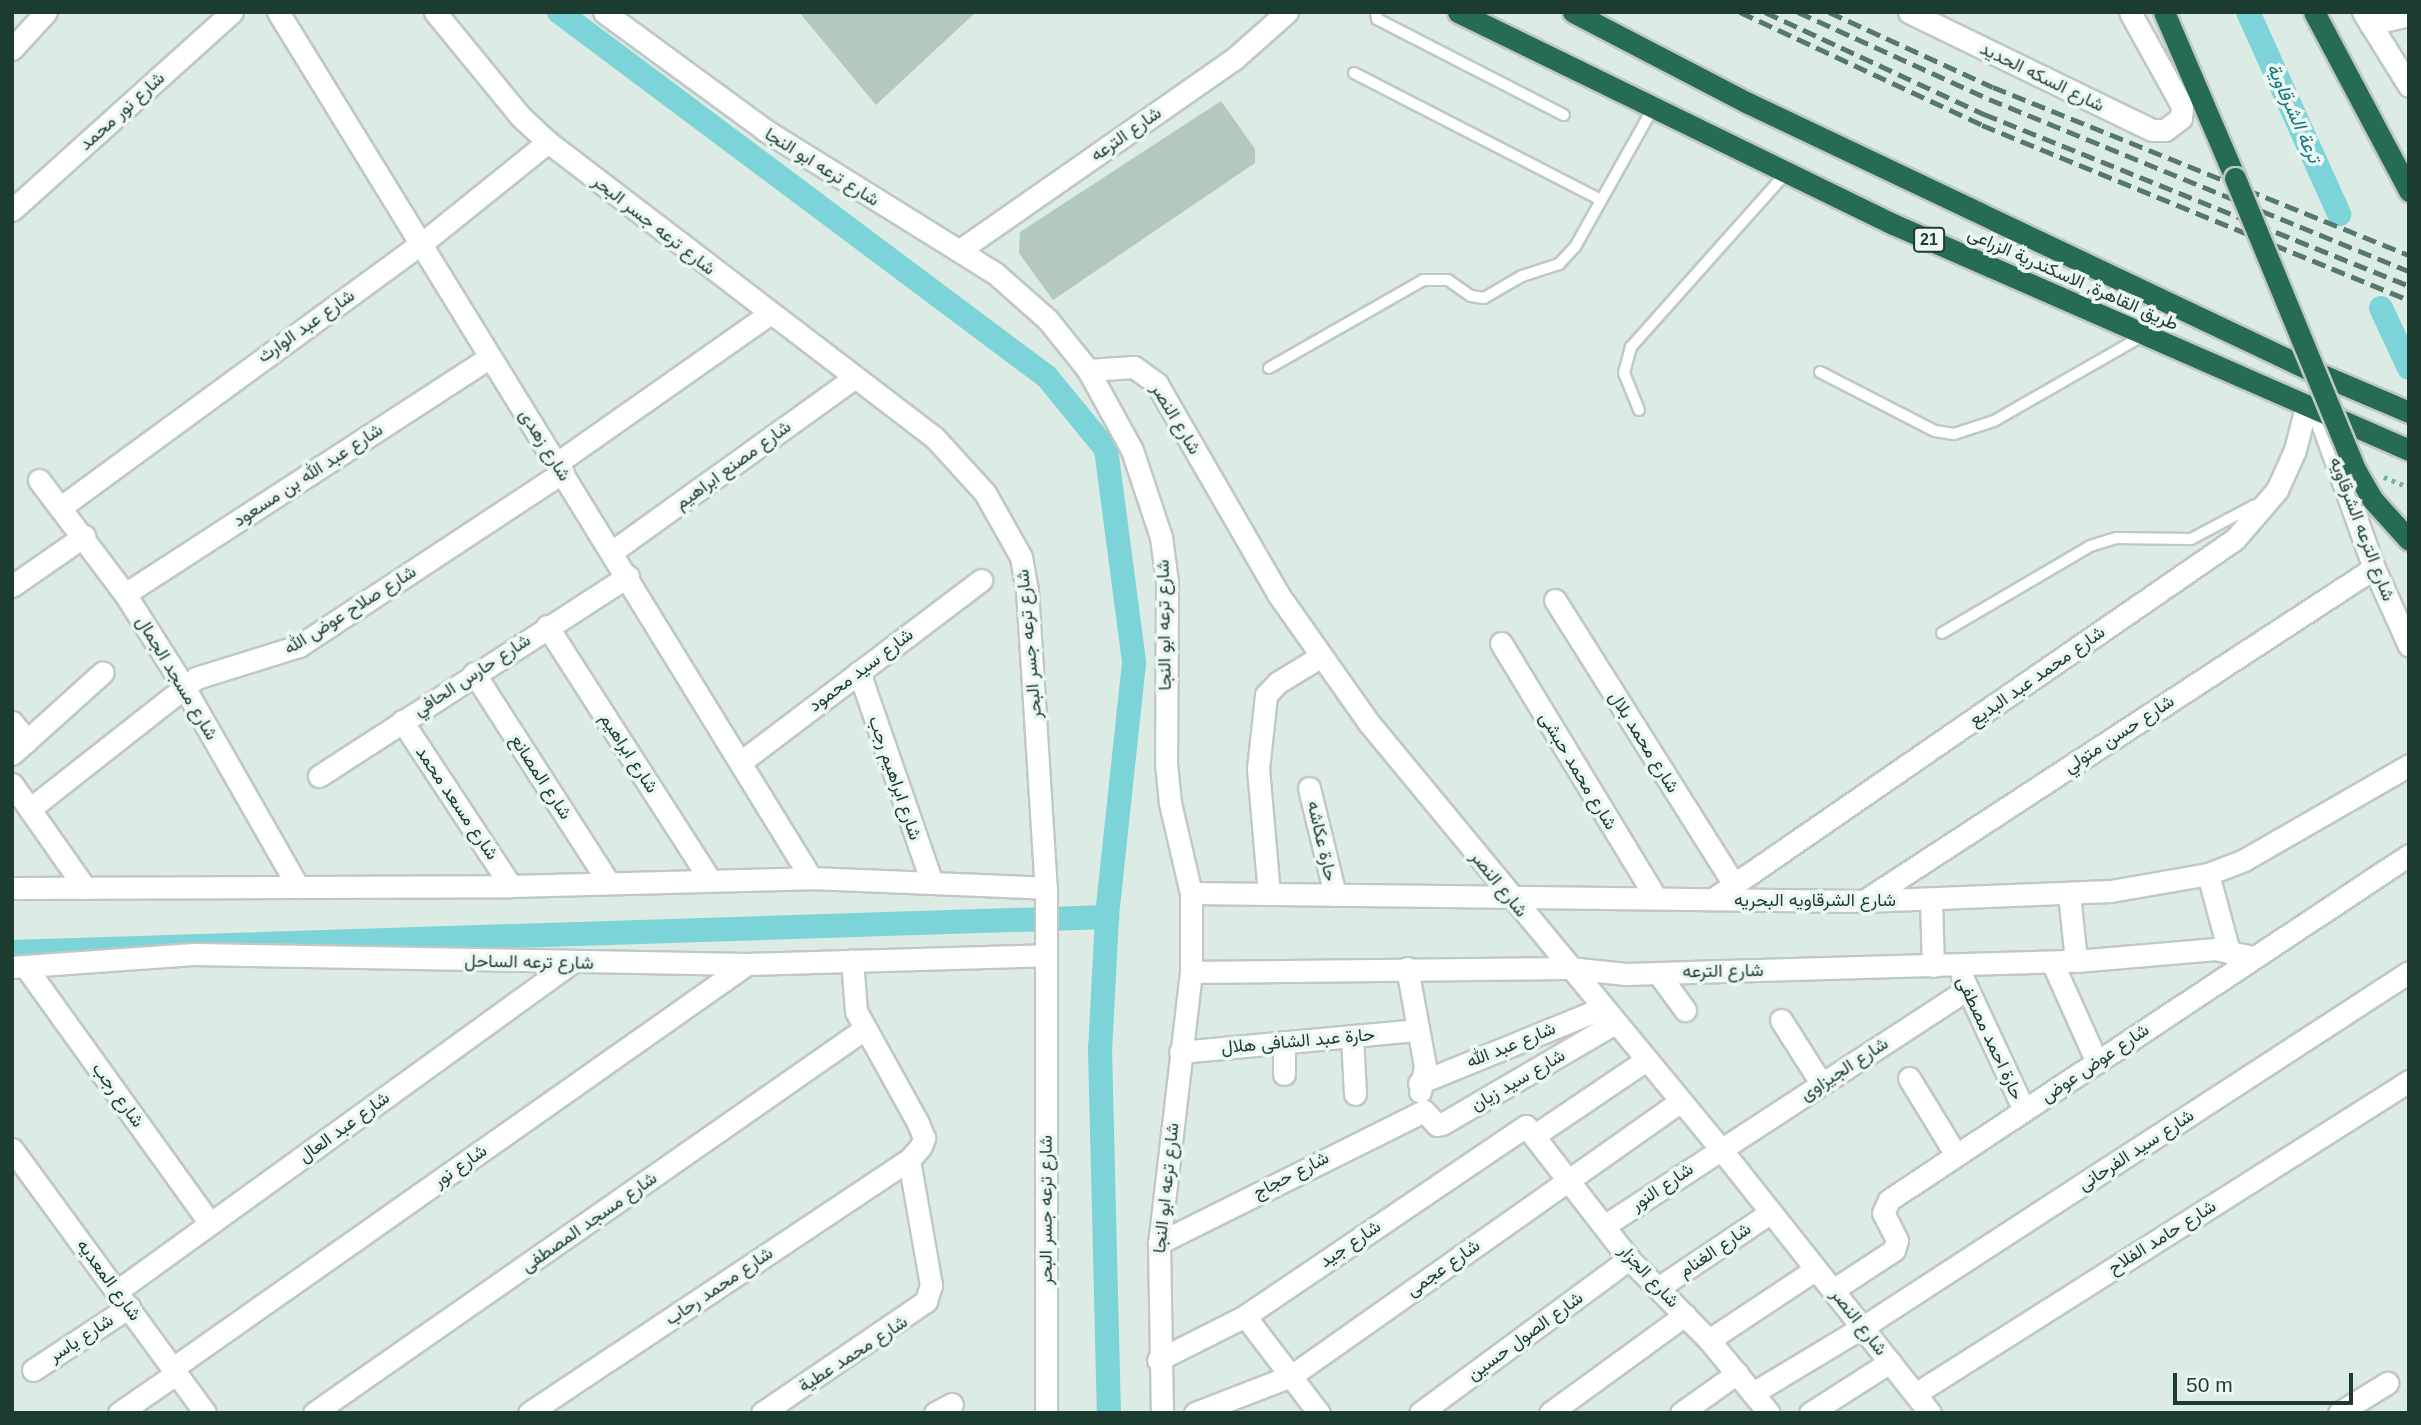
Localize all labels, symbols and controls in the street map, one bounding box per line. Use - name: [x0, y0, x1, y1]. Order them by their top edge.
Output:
- street label: شارع السكه الحديد: [1976, 38, 2108, 116]
- water label: ترعة الشرقاوية: [2262, 60, 2326, 166]
- street label: شارع نور محمد: [75, 67, 169, 155]
- street label: شارع الترعه: [1087, 102, 1165, 166]
- street label: شارع ترعه ابو النجا: [761, 123, 883, 211]
- street label: شارع ترعه جسر البحر: [588, 170, 720, 280]
- street label: طريق القاهرة, الاسكندرية الزراعى: [1964, 223, 2182, 335]
- road number: 21: [1912, 228, 1946, 252]
- street label: شارع عبد الوارث: [253, 285, 359, 367]
- street label: شارع النصر: [1146, 380, 1206, 458]
- street label: شارع زهدى: [514, 405, 576, 485]
- street label: شارع مصنع ابراهيم: [671, 416, 795, 514]
- street label: شارع عبد الله بن مسعود: [229, 419, 387, 531]
- street label: شارع الترعه الشرقاويه: [2325, 454, 2399, 604]
- street label: شارع ترعه ابو النجا: [1152, 559, 1176, 691]
- street label: شارع صلاح عوض الله: [280, 561, 420, 659]
- street label: شارع ترعه جسر البحر: [1012, 568, 1046, 720]
- street label: شارع مسجد الجمال: [131, 612, 223, 744]
- street label: شارع محمد عبد البديع: [1965, 621, 2109, 731]
- street label: شارع سيد محمود: [804, 624, 918, 716]
- street label: شارع حارس الحافي: [409, 629, 535, 721]
- street label: شارع محمد بلال: [1604, 687, 1684, 797]
- street label: شارع حسن متولي: [2060, 690, 2178, 778]
- street label: شارع محمد حبشى: [1534, 708, 1622, 834]
- street label: شارع ابراهيم: [595, 709, 663, 797]
- street label: شارع ابراهيم رجب: [864, 713, 926, 843]
- street label: شارع المصانع: [506, 730, 576, 824]
- street label: شارع مسعد محمد: [411, 742, 503, 864]
- street label: حارة عكاشه: [1302, 799, 1342, 883]
- street label: شارع النصر: [1466, 846, 1532, 922]
- street label: شارع الشرقاويه البحريه: [1734, 889, 1896, 911]
- street label: شارع ترعه الساحل: [464, 950, 594, 974]
- street label: شارع الترعه: [1682, 959, 1764, 983]
- street label: حارة احمد مصطفى: [1952, 973, 2028, 1103]
- street label: شارع عبد الله: [1463, 1017, 1559, 1073]
- street label: شارع عوض عوض: [2037, 1019, 2153, 1107]
- street label: حارة عبد الشافى هلال: [1220, 1024, 1376, 1058]
- street label: شارع الجيزاوى: [1796, 1033, 1892, 1105]
- street label: شارع سيد زيان: [1467, 1044, 1569, 1116]
- street label: شارع رجب: [87, 1058, 149, 1132]
- street label: شارع عبد العال: [294, 1087, 394, 1167]
- street label: شارع سيد الفرحانى: [2074, 1104, 2198, 1196]
- street label: شارع ترعه ابو النجا: [1148, 1122, 1184, 1254]
- street label: شارع ترعه جسر البحر: [1035, 1135, 1057, 1285]
- street label: شارع نور: [429, 1140, 491, 1192]
- street label: شارع حجاج: [1249, 1147, 1333, 1203]
- street label: شارع النور: [1627, 1158, 1697, 1216]
- street label: شارع مسجد المصطفى: [517, 1167, 661, 1277]
- street label: شارع حامد الفلاح: [2104, 1195, 2220, 1279]
- street label: شارع جيد: [1315, 1216, 1385, 1272]
- street label: شارع الغنام: [1675, 1218, 1755, 1282]
- street label: شارع المعديه: [72, 1235, 146, 1325]
- street label: شارع عجمى: [1402, 1235, 1484, 1301]
- street label: شارع الجزار: [1614, 1240, 1684, 1312]
- street label: شارع محمد رحاب: [661, 1242, 777, 1330]
- street label: شارع النصر: [1826, 1284, 1892, 1360]
- street label: شارع الصول حسين: [1463, 1287, 1587, 1385]
- street label: شارع ياسر: [45, 1309, 117, 1367]
- street label: شارع محمد عطية: [795, 1311, 911, 1397]
- scale bar: [2176, 1358, 2356, 1402]
- text: 50 m: [2186, 1373, 2233, 1396]

